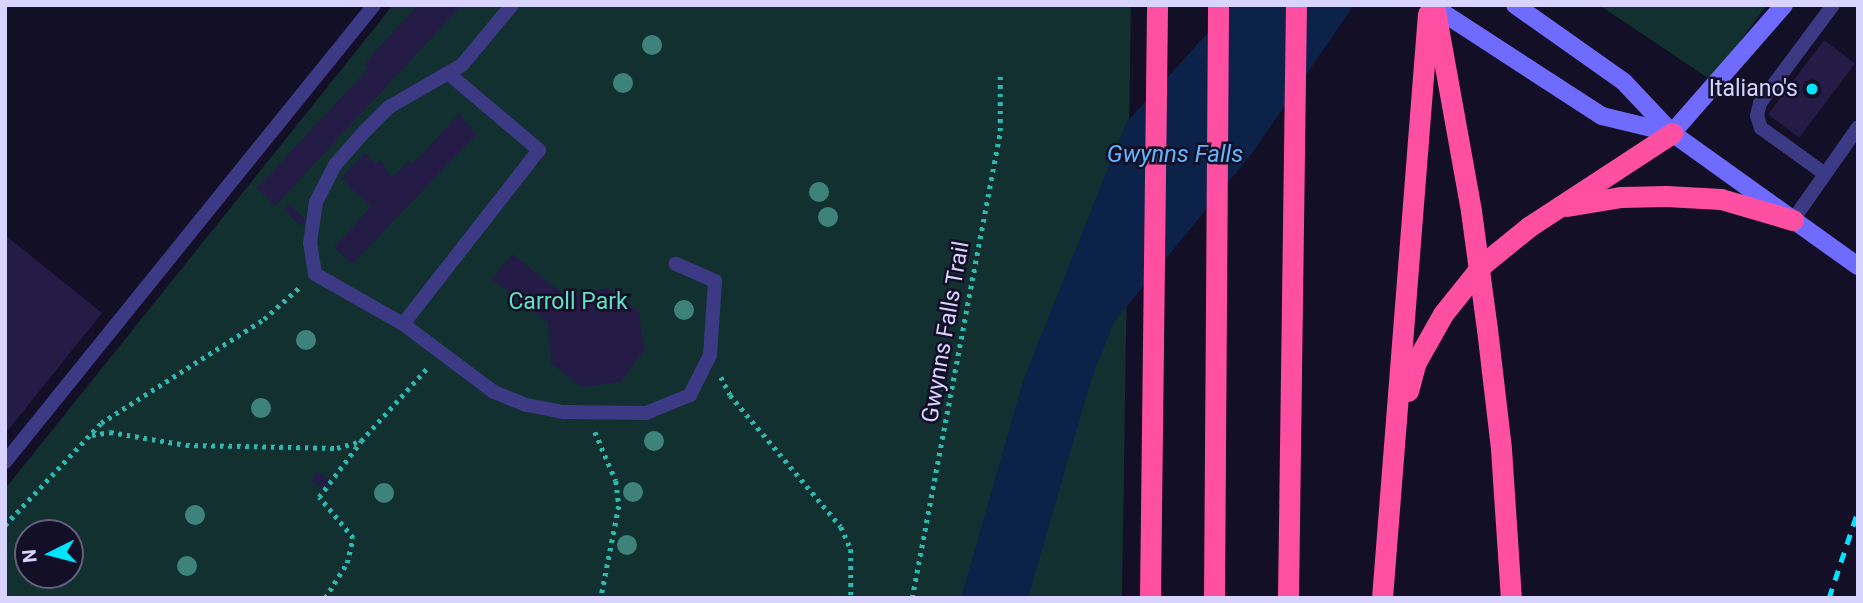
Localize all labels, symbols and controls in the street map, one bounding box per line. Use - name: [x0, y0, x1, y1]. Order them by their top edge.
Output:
- place label: Italiano's: [1709, 75, 1798, 103]
- marker: Italiano's: [1804, 81, 1820, 97]
- water label: Gwynns Falls: [1107, 141, 1243, 169]
- street label: Gwynns Falls Trail: [916, 239, 976, 425]
- park label: Carroll Park: [508, 288, 628, 316]
- north arrow: [14, 519, 84, 589]
- text: N: [17, 548, 42, 564]

